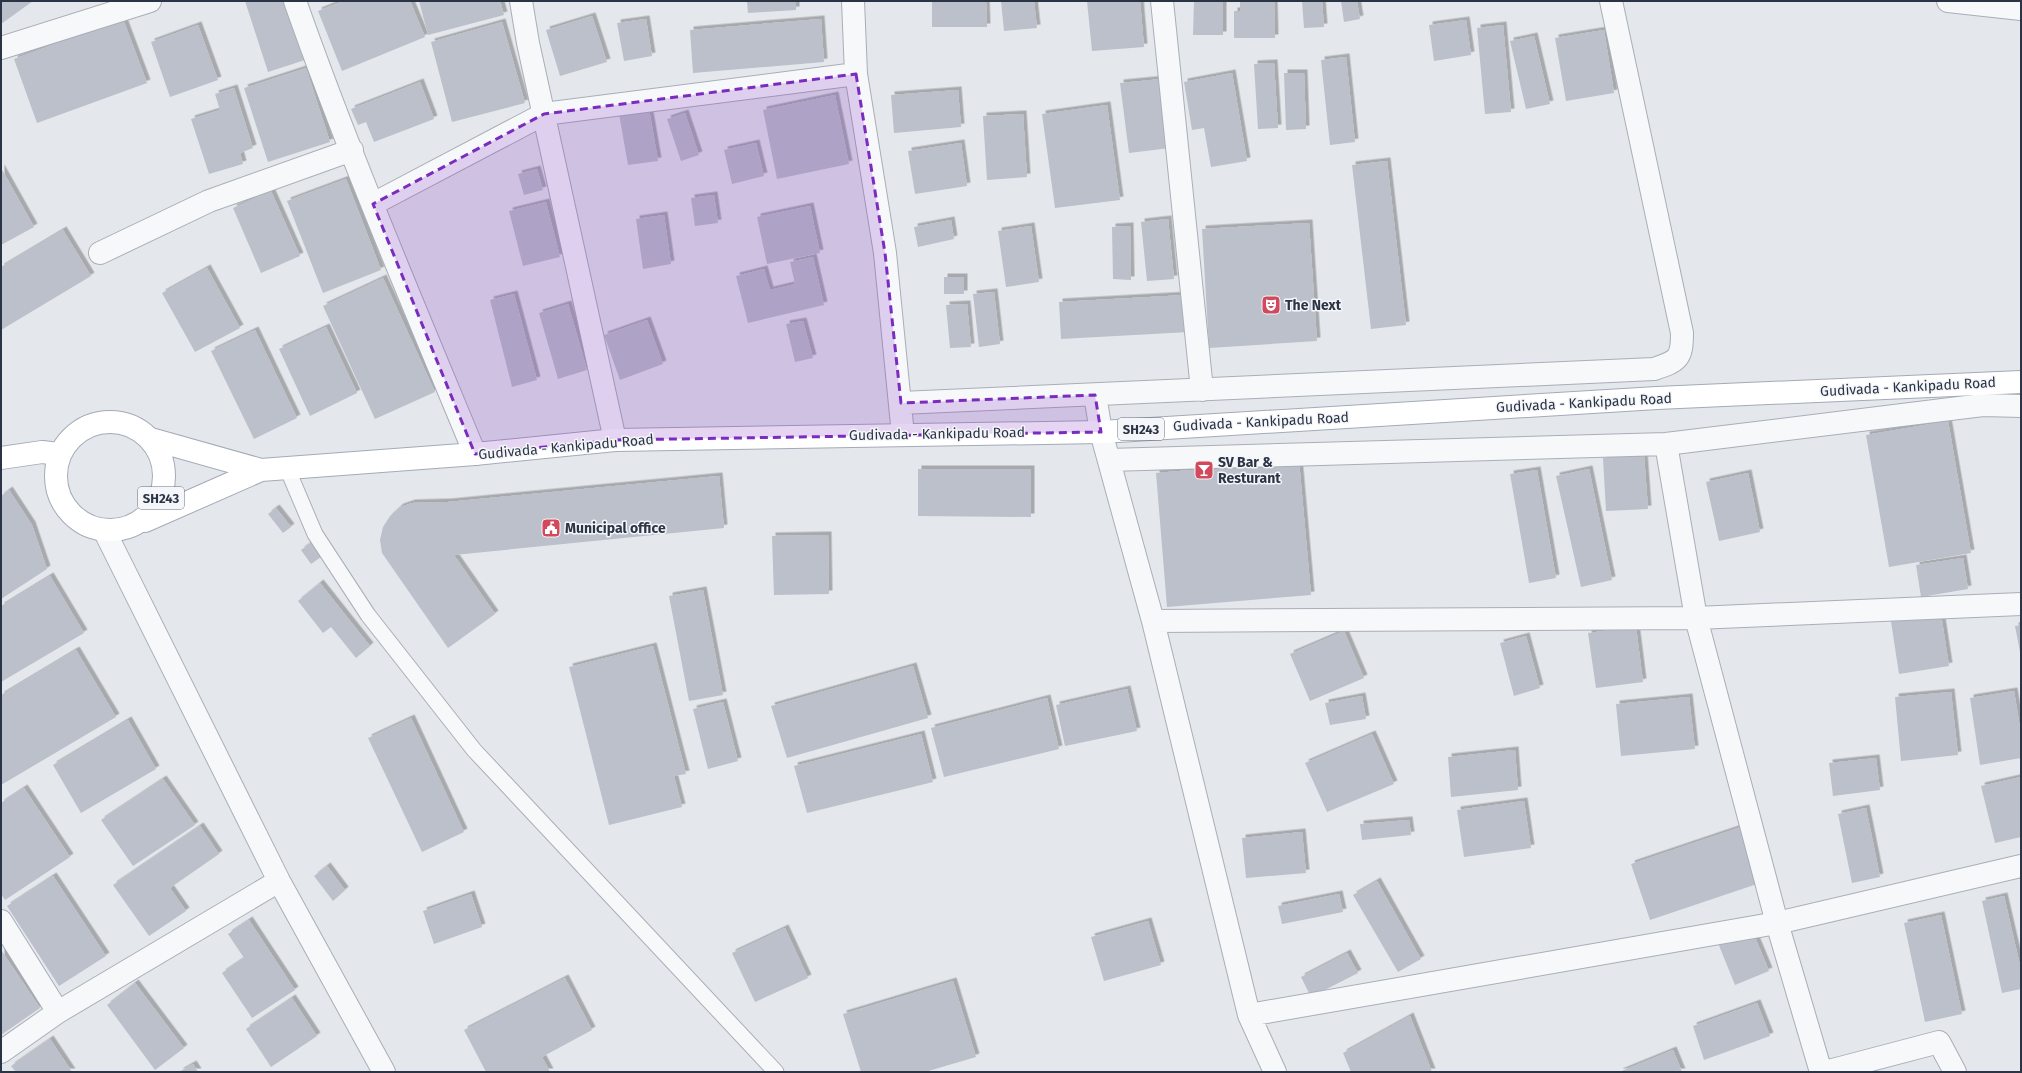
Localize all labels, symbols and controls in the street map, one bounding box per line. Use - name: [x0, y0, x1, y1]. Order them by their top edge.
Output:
- theatre icon: The Next: [1260, 294, 1282, 316]
- place label: The Next: [1285, 297, 1342, 314]
- street label: Gudivada - Kankipadu Road: [1820, 374, 1996, 400]
- street label: Gudivada - Kankipadu Road: [1496, 390, 1672, 416]
- street label: Gudivada - Kankipadu Road: [1173, 409, 1349, 435]
- road number: SH243: [1118, 418, 1164, 440]
- street label: Gudivada - Kankipadu Road: [849, 424, 1025, 444]
- street label: Gudivada - Kankipadu Road: [478, 431, 654, 463]
- place label: SV Bar & Resturant: [1218, 454, 1281, 487]
- bar icon: SV Bar & Resturant: [1193, 459, 1215, 481]
- road number: SH243: [138, 487, 184, 509]
- public building icon: Municipal office: [540, 517, 562, 539]
- place label: Municipal office: [565, 520, 666, 537]

